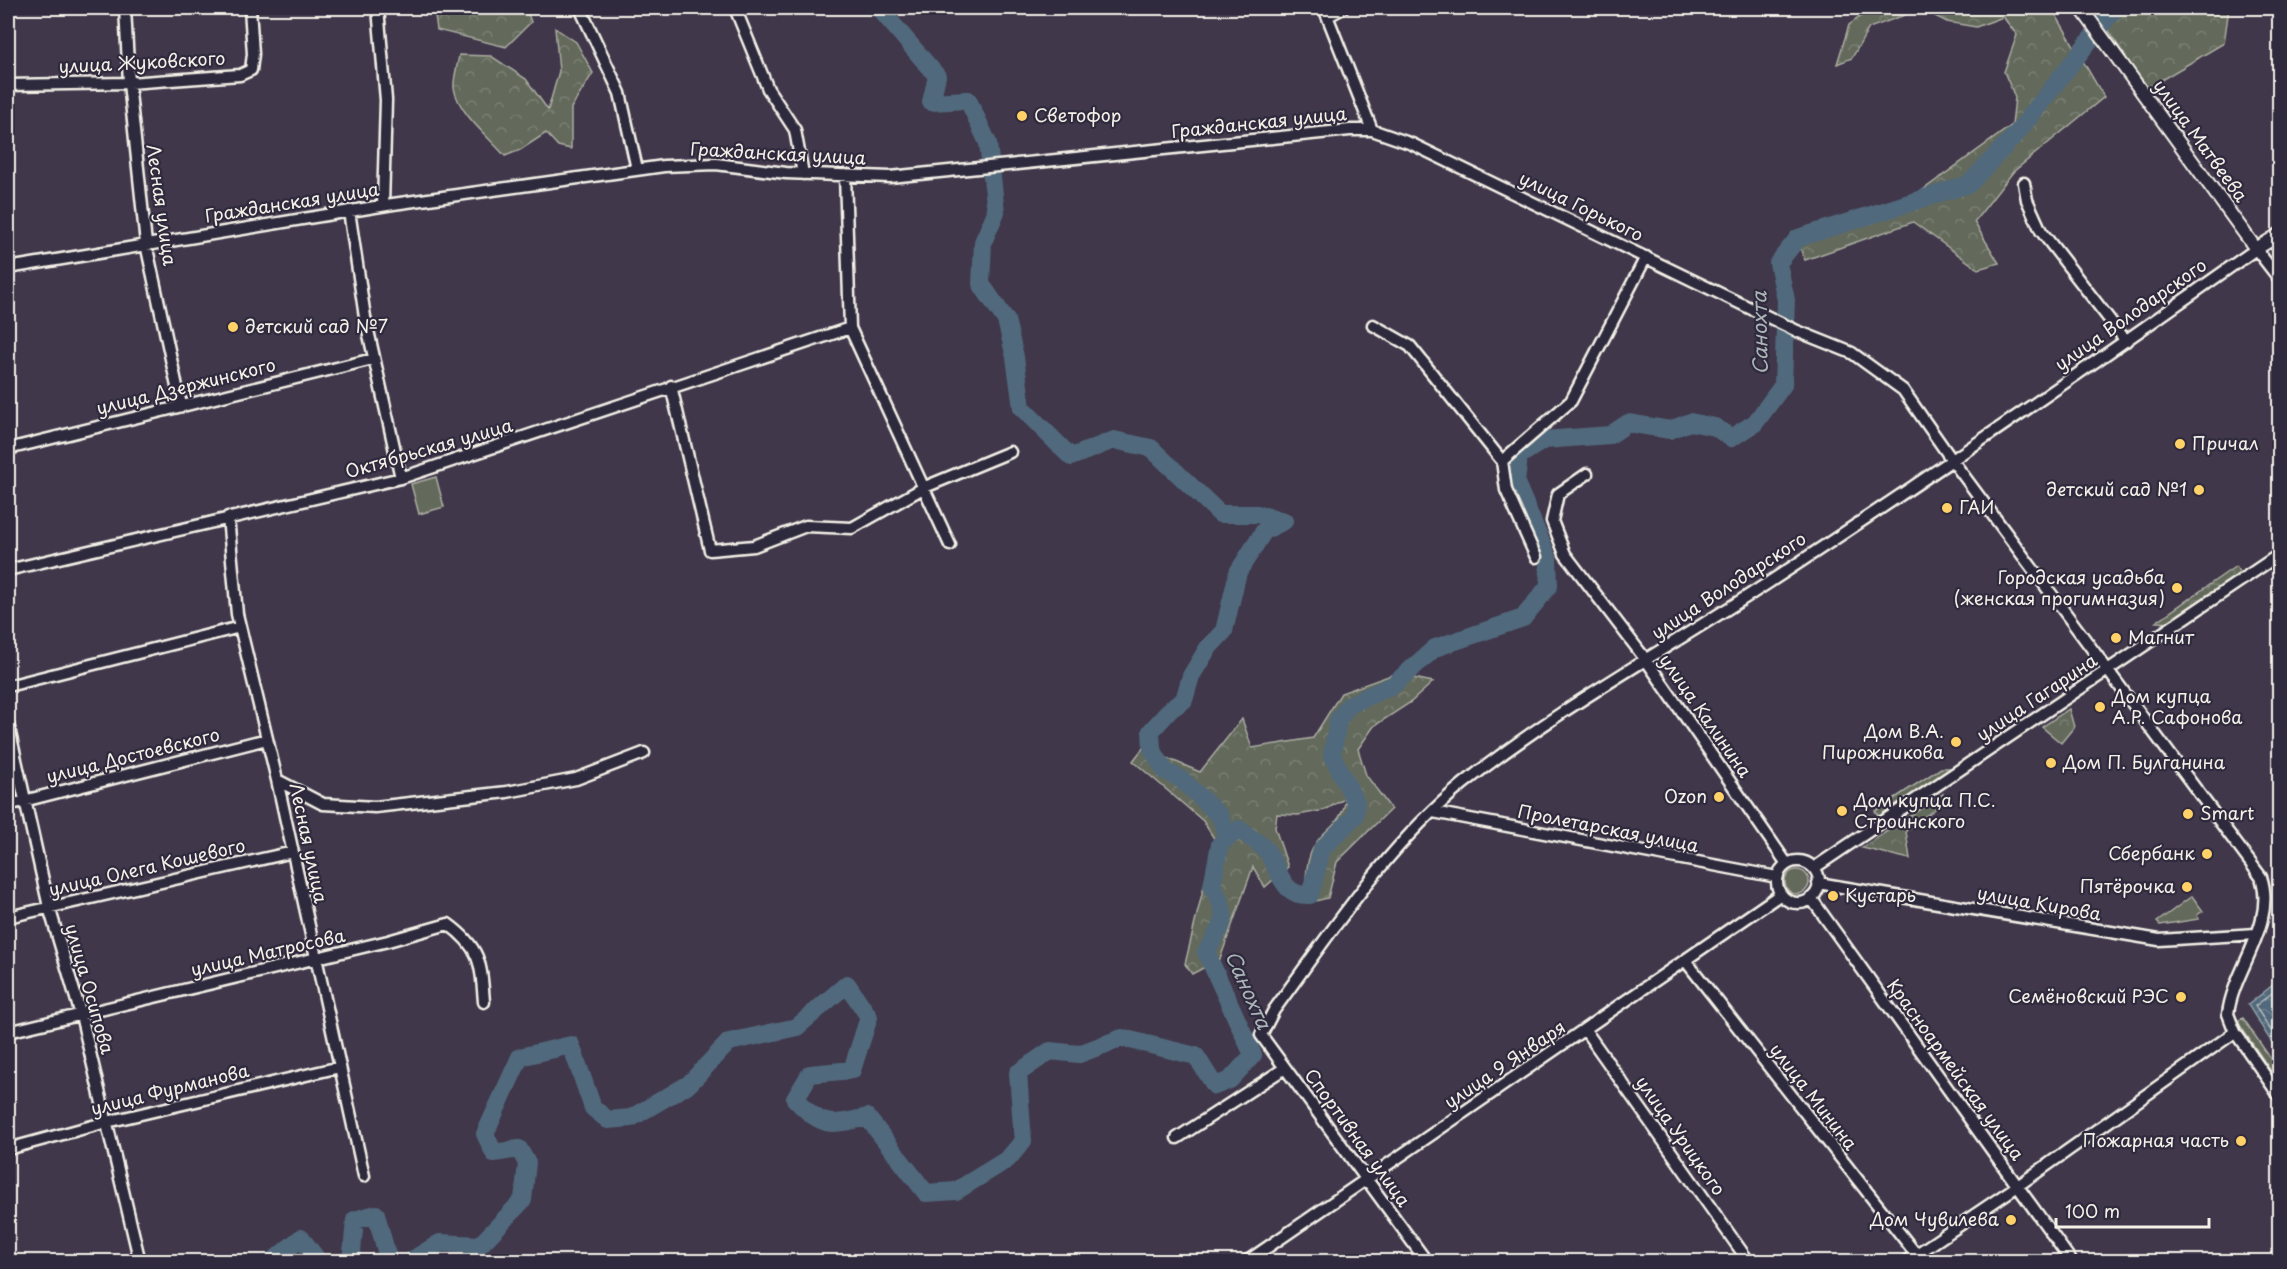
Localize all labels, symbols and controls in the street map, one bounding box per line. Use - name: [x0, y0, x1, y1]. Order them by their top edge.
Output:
- street label: улица Жуковского: [58, 44, 226, 79]
- street label: улица Матвеева: [2147, 73, 2256, 208]
- street label: Гражданская улица: [1170, 99, 1348, 144]
- place label: Светофор: [1034, 101, 1121, 128]
- marker: Светофор: [1015, 109, 1029, 123]
- street label: Гражданская улица: [689, 134, 867, 171]
- street label: Лесная улица: [141, 142, 184, 268]
- street label: улица Горького: [1515, 164, 1648, 247]
- street label: Гражданская улица: [203, 174, 382, 229]
- street label: улица Володарского: [2049, 251, 2212, 377]
- water label: Санохта: [1743, 290, 1775, 375]
- place label: детский сад №7: [245, 312, 388, 339]
- marker: детский сад №7: [226, 320, 240, 334]
- street label: улица Дзержинского: [93, 350, 278, 421]
- street label: Октябрьская улица: [342, 411, 516, 484]
- place label: Причал: [2192, 429, 2259, 456]
- marker: Причал: [2173, 437, 2187, 451]
- place label: детский сад №1: [2046, 475, 2187, 502]
- marker: детский сад №1: [2192, 483, 2206, 497]
- place label: ГАИ: [1959, 493, 1994, 520]
- marker: ГАИ: [1940, 501, 1954, 515]
- street label: улица Володарского: [1645, 524, 1811, 645]
- place label: Городская усадьба (женская прогимназия): [1954, 563, 2166, 611]
- marker: Городская усадьба (женская прогимназия): [2170, 581, 2184, 595]
- place label: Магнит: [2128, 623, 2195, 650]
- marker: Магнит: [2109, 631, 2123, 645]
- street label: улица Гагарина: [1970, 646, 2103, 747]
- street label: улица Калинина: [1653, 648, 1759, 783]
- place label: Дом купца А.Р. Сафонова: [2111, 682, 2243, 730]
- marker: Дом купца А.Р. Сафонова: [2093, 700, 2107, 714]
- place label: Дом В.А. Пирожникова: [1822, 717, 1945, 765]
- street label: улица Достоевского: [43, 720, 222, 789]
- marker: Дом В.А. Пирожникова: [1949, 735, 1963, 749]
- place label: Дом П. Булганина: [2062, 748, 2226, 775]
- marker: Дом П. Булганина: [2044, 756, 2058, 770]
- street label: Лесная улица: [284, 780, 336, 906]
- place label: Ozon: [1664, 782, 1707, 809]
- place label: Дом купца П.С. Строинского: [1853, 786, 1996, 834]
- marker: Ozon: [1712, 790, 1726, 804]
- street label: Пролетарская улица: [1515, 797, 1702, 858]
- place label: Smart: [2200, 799, 2254, 826]
- marker: Дом купца П.С. Строинского: [1835, 804, 1849, 818]
- marker: Smart: [2181, 807, 2195, 821]
- street label: улица Олега Кошевого: [46, 831, 248, 902]
- place label: Сбербанк: [2108, 839, 2195, 866]
- marker: Сбербанк: [2200, 847, 2214, 861]
- place label: Пятёрочка: [2080, 872, 2176, 899]
- street label: улица Кирова: [1975, 878, 2104, 927]
- marker: Пятёрочка: [2180, 880, 2194, 894]
- place label: Кустарь: [1845, 881, 1916, 908]
- marker: Кустарь: [1826, 889, 1840, 903]
- street label: улица Осипова: [59, 920, 122, 1058]
- street label: улица Матросова: [188, 920, 348, 982]
- water label: Санохта: [1218, 945, 1280, 1035]
- street label: Красноармейская улица: [1881, 973, 2032, 1166]
- place label: Семёновский РЭС: [2008, 982, 2169, 1009]
- marker: Семёновский РЭС: [2174, 990, 2188, 1004]
- street label: улица 9 Января: [1438, 1013, 1570, 1115]
- street label: улица Минина: [1764, 1037, 1865, 1156]
- street label: улица Фурманова: [88, 1056, 252, 1121]
- street label: Спортивная улица: [1299, 1062, 1418, 1212]
- street label: улица Урицкого: [1630, 1070, 1733, 1201]
- place label: Пожарная часть: [2083, 1126, 2229, 1153]
- marker: Пожарная часть: [2234, 1134, 2248, 1148]
- scale bar: [2056, 1191, 2209, 1229]
- text: 100 m: [2065, 1197, 2120, 1224]
- place label: Дом Чувилева: [1869, 1205, 2000, 1232]
- marker: Дом Чувилева: [2004, 1213, 2018, 1227]

